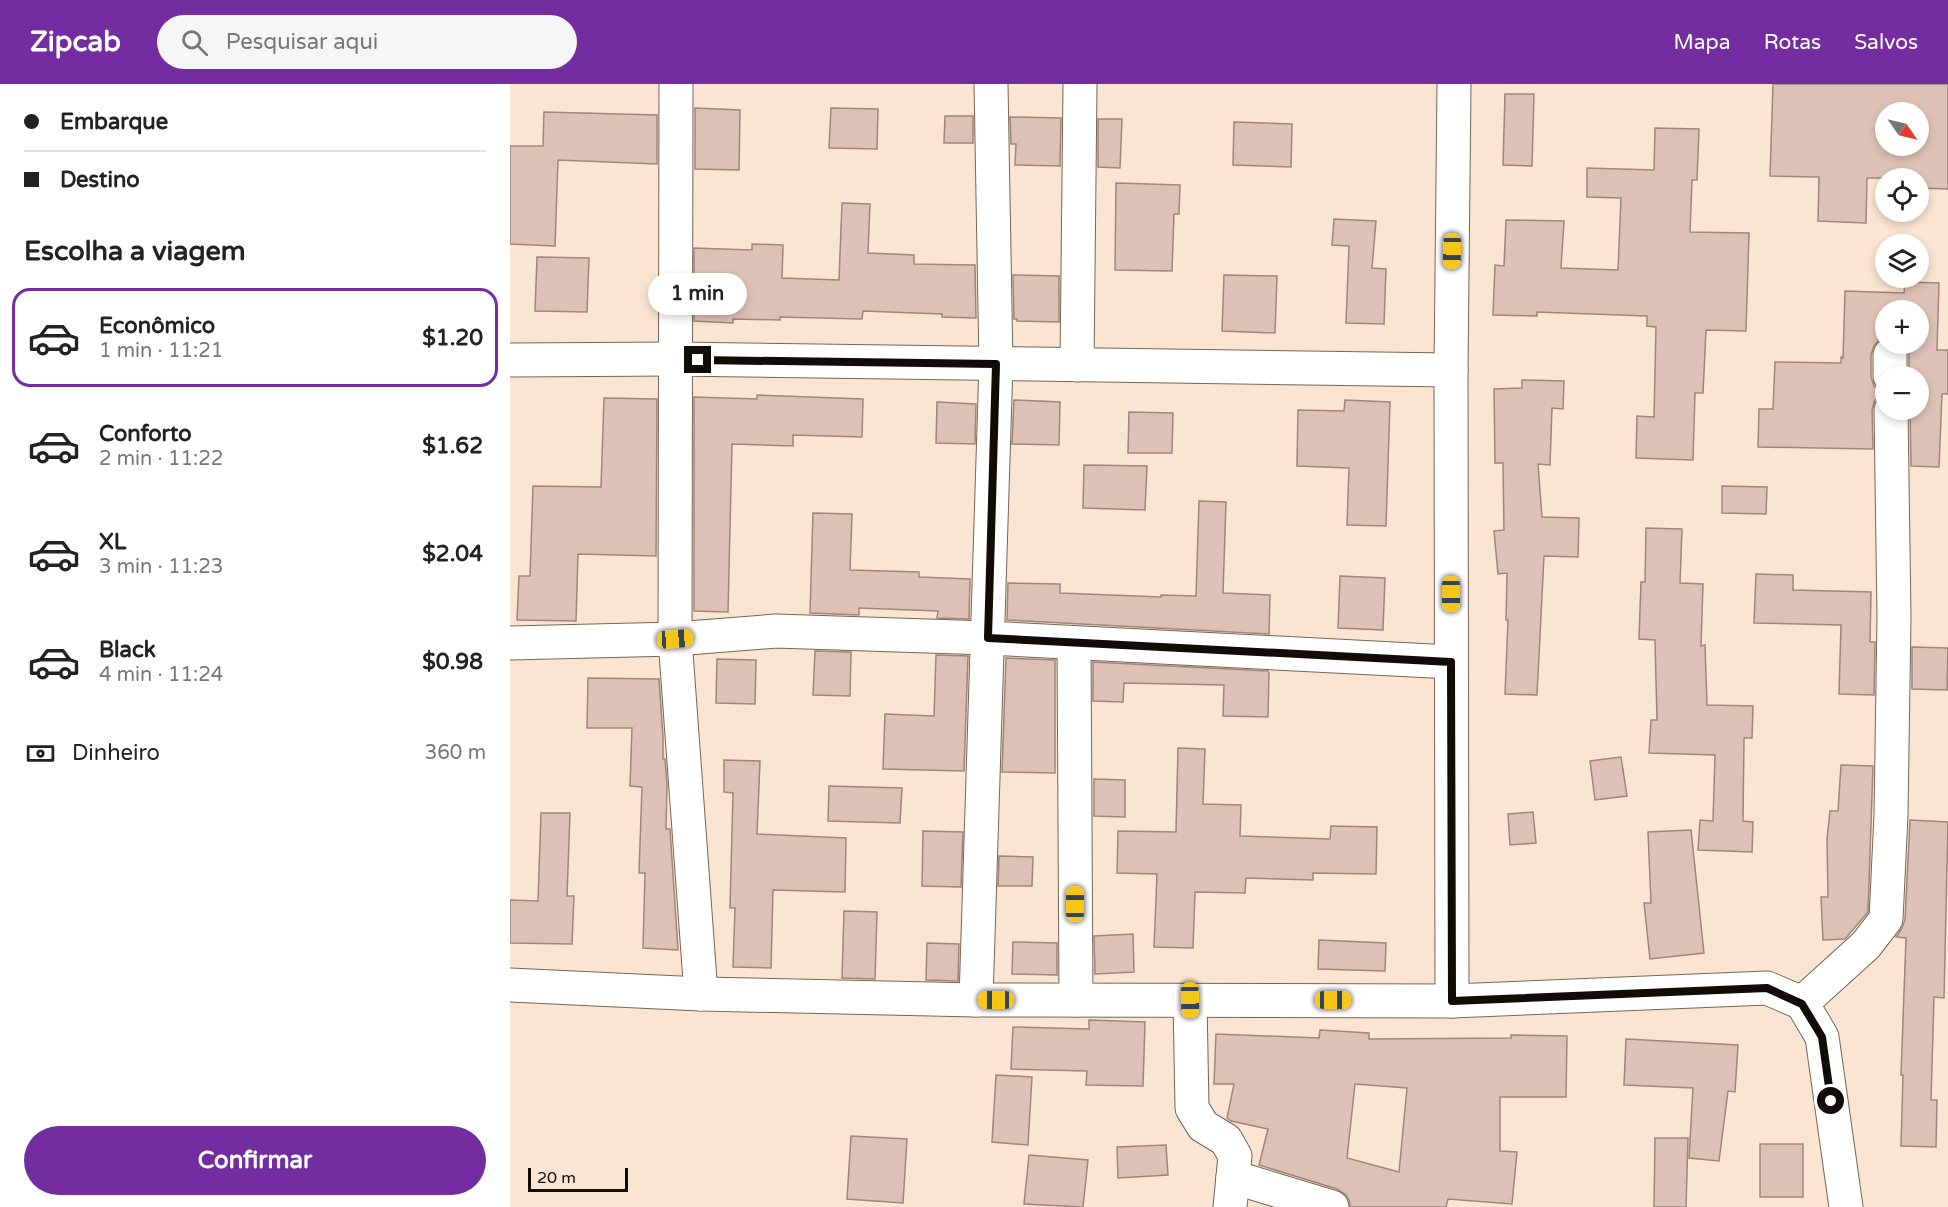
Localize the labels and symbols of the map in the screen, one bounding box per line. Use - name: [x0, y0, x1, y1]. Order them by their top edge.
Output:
- north arrow: [1875, 102, 1929, 156]
- car: [1443, 233, 1461, 269]
- callout: 1 min: [648, 273, 747, 315]
- route end: [684, 346, 711, 373]
- car: [1442, 576, 1460, 612]
- car: [656, 629, 694, 649]
- car: [1066, 886, 1084, 922]
- car: [1181, 982, 1199, 1018]
- car: [978, 991, 1014, 1009]
- car: [1315, 991, 1351, 1009]
- route start: [1817, 1087, 1844, 1114]
- scale bar: [528, 1165, 628, 1192]

